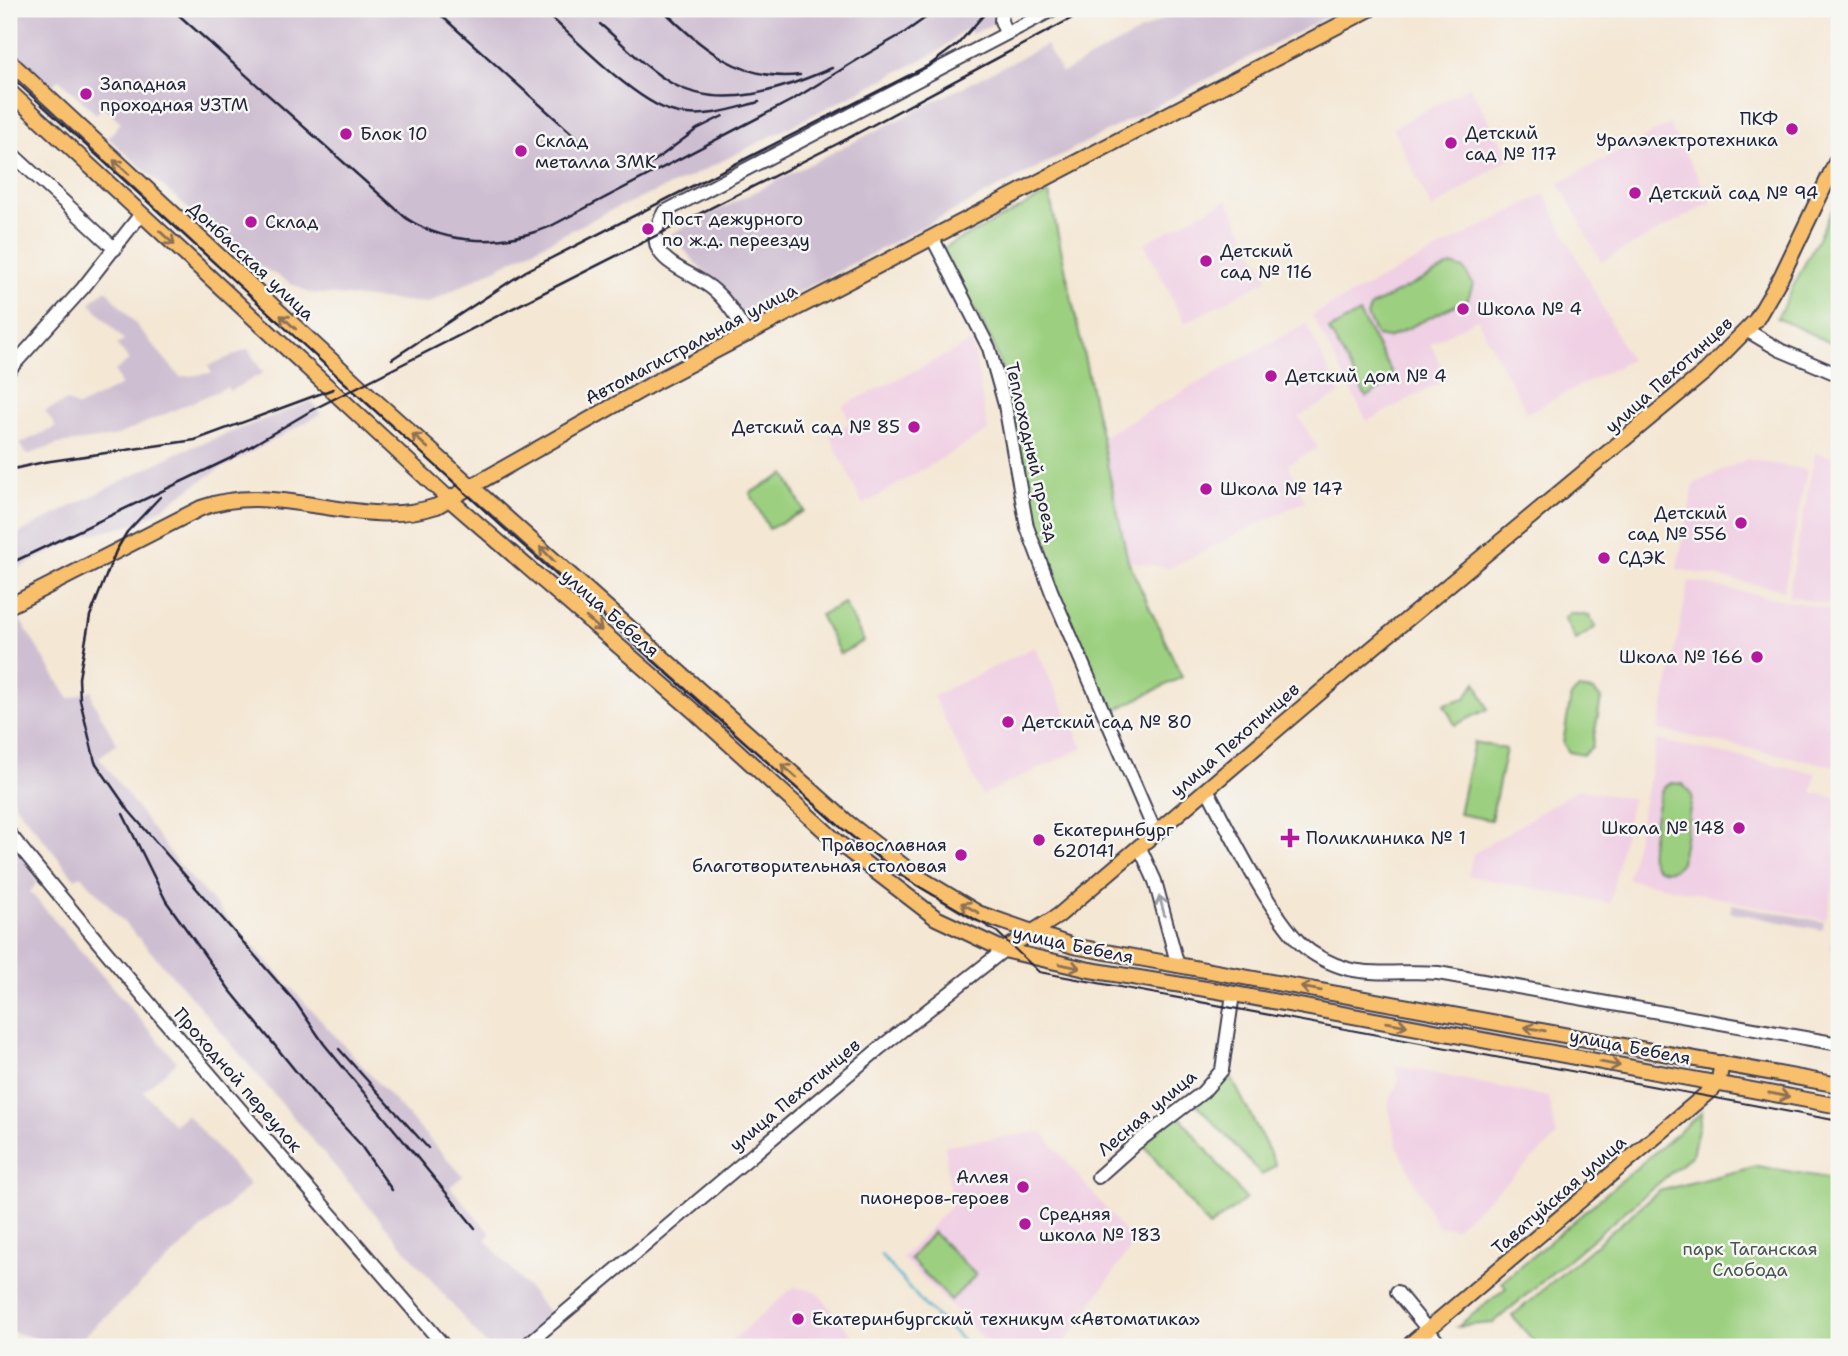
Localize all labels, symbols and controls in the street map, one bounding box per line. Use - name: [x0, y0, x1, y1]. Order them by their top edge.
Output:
- place label: Западная проходная УЗТМ: [100, 72, 248, 117]
- marker: Западная проходная УЗТМ: [78, 86, 94, 102]
- place label: ПКФ Уралэлектротехника: [1596, 107, 1778, 152]
- place label: Детский сад № 117: [1465, 121, 1557, 166]
- marker: ПКФ Уралэлектротехника: [1784, 121, 1800, 137]
- place label: Блок 10: [360, 122, 428, 146]
- marker: Блок 10: [338, 126, 354, 142]
- place label: Склад металла ЗМК: [535, 129, 657, 174]
- marker: Детский сад № 117: [1443, 135, 1459, 151]
- marker: Склад металла ЗМК: [513, 143, 529, 159]
- one-way arrow: [113, 159, 130, 176]
- place label: Детский сад № 94: [1649, 181, 1818, 205]
- marker: Детский сад № 94: [1627, 185, 1643, 201]
- street label: Донбасская улица: [182, 196, 320, 326]
- place label: Пост дежурного по ж.д. переезду: [662, 207, 810, 252]
- place label: Склад: [265, 210, 319, 234]
- marker: Склад: [243, 214, 259, 230]
- marker: Пост дежурного по ж.д. переезду: [640, 221, 656, 237]
- one-way arrow: [158, 229, 175, 246]
- place label: Детский сад № 116: [1220, 239, 1312, 284]
- marker: Детский сад № 116: [1198, 253, 1214, 269]
- street label: Автомагистральная улица: [581, 278, 801, 410]
- place label: Школа № 4: [1477, 297, 1582, 321]
- marker: Школа № 4: [1455, 301, 1471, 317]
- street label: улица Пехотинцев: [1600, 311, 1738, 439]
- one-way arrow: [280, 313, 297, 330]
- street label: Теплоходный проезд: [1000, 360, 1065, 545]
- place label: Детский дом № 4: [1285, 364, 1447, 388]
- marker: Детский дом № 4: [1263, 368, 1279, 384]
- place label: Детский сад № 85: [732, 415, 900, 439]
- marker: Детский сад № 85: [906, 419, 922, 435]
- one-way arrow: [411, 433, 429, 449]
- place label: Школа № 147: [1220, 477, 1343, 501]
- marker: Школа № 147: [1198, 481, 1214, 497]
- place label: Детский сад № 556: [1627, 501, 1727, 546]
- marker: Детский сад № 556: [1733, 515, 1749, 531]
- one-way arrow: [539, 545, 556, 562]
- place label: СДЭК: [1618, 546, 1666, 570]
- marker: СДЭК: [1596, 550, 1612, 566]
- street label: улица Бебеля: [556, 564, 664, 662]
- one-way arrow: [585, 616, 603, 632]
- place label: Школа № 166: [1619, 645, 1743, 669]
- marker: Школа № 166: [1749, 649, 1765, 665]
- street label: улица Пехотинцев: [1165, 677, 1305, 803]
- place label: Детский сад № 80: [1022, 710, 1192, 734]
- marker: Детский сад № 80: [1000, 714, 1016, 730]
- one-way arrow: [780, 763, 798, 779]
- place label: Школа № 148: [1601, 816, 1725, 840]
- place label: Екатеринбург 620141: [1053, 818, 1174, 863]
- marker: Школа № 148: [1731, 820, 1747, 836]
- place label: Поликлиника № 1: [1306, 826, 1466, 850]
- marker: Поликлиника № 1: [1280, 828, 1300, 848]
- marker: Екатеринбург 620141: [1031, 832, 1047, 848]
- place label: Православная благотворительная столовая: [692, 833, 947, 878]
- marker: Православная благотворительная столовая: [953, 847, 969, 863]
- one-way arrow: [1155, 895, 1168, 918]
- one-way arrow: [961, 901, 981, 915]
- street label: улица Бебеля: [1010, 920, 1136, 970]
- one-way arrow: [1058, 960, 1081, 974]
- one-way arrow: [1300, 981, 1323, 995]
- street label: Проходной переулок: [169, 1003, 308, 1158]
- one-way arrow: [1385, 1018, 1408, 1031]
- one-way arrow: [1524, 1021, 1547, 1035]
- street label: улица Бебеля: [1567, 1023, 1693, 1071]
- street label: улица Пехотинцев: [725, 1033, 865, 1157]
- one-way arrow: [1598, 1057, 1621, 1071]
- street label: Лесная улица: [1092, 1064, 1202, 1162]
- one-way arrow: [1767, 1089, 1790, 1102]
- street label: Таватуйская улица: [1487, 1130, 1631, 1260]
- place label: Аллея пионеров-героев: [860, 1165, 1009, 1210]
- marker: Аллея пионеров-героев: [1015, 1179, 1031, 1195]
- place label: Средняя школа № 183: [1039, 1202, 1161, 1247]
- marker: Средняя школа № 183: [1017, 1216, 1033, 1232]
- park label: парк Таганская Слобода: [1682, 1237, 1818, 1282]
- place label: Екатеринбургский техникум «Автоматика»: [812, 1307, 1200, 1331]
- marker: Екатеринбургский техникум «Автоматика»: [790, 1311, 806, 1327]

